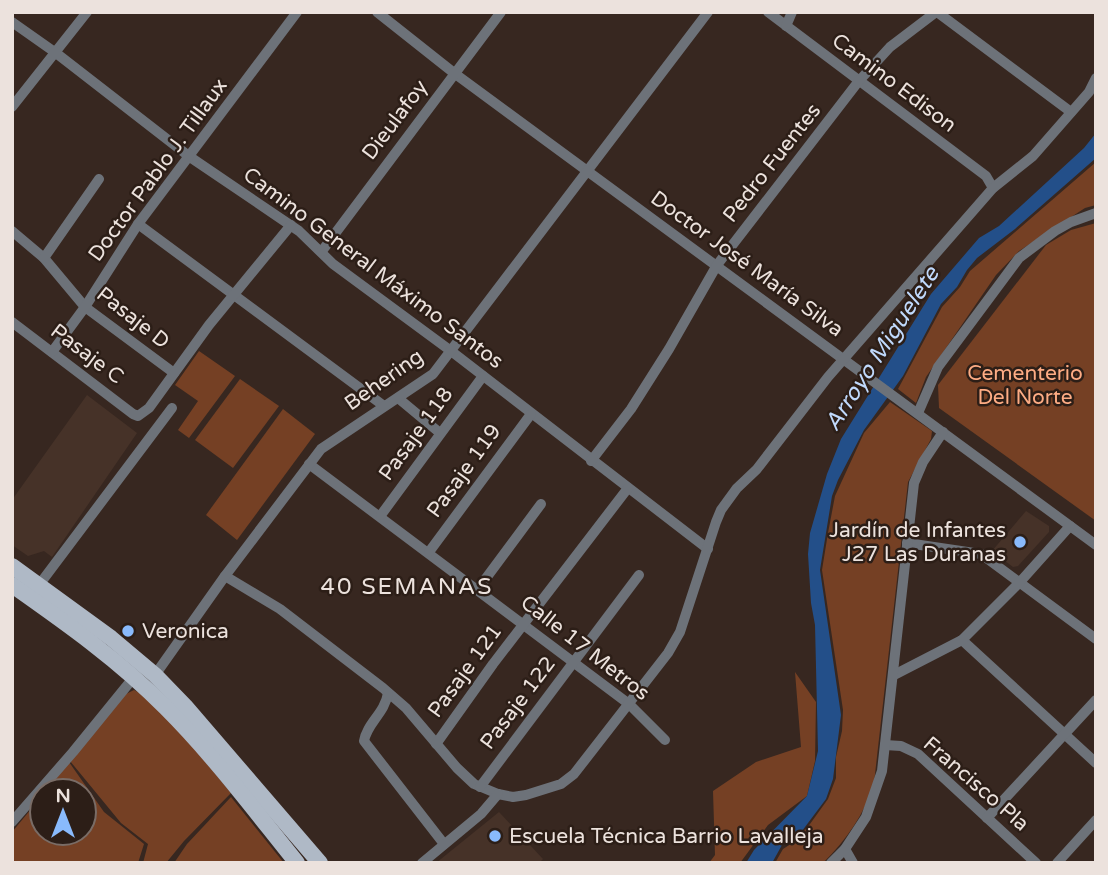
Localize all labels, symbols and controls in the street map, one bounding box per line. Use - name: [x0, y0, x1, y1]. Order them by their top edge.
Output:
- street label: Camino Edison: [827, 28, 961, 138]
- street label: Doctor Pablo J. Tillaux: [83, 74, 233, 266]
- street label: Dieulafoy: [357, 75, 433, 165]
- street label: Pedro Fuentes: [718, 99, 826, 227]
- street label: Camino General Máximo Santos: [238, 162, 508, 374]
- street label: Doctor José María Silva: [646, 186, 848, 342]
- water label: Arroyo Miguelete: [819, 260, 947, 436]
- street label: Pasaje D: [92, 282, 174, 354]
- street label: Pasaje C: [46, 319, 128, 389]
- street label: Behering: [340, 344, 428, 416]
- park label: Cementerio Del Norte: [967, 361, 1083, 410]
- street label: Pasaje 118: [374, 382, 458, 486]
- street label: Pasaje 119: [422, 419, 506, 523]
- place label: Jardín de Infantes J27 Las Duranas: [829, 518, 1006, 567]
- marker: Jardín de Infantes J27 Las Duranas: [1012, 534, 1028, 550]
- district label: 40 SEMANAS: [321, 573, 493, 601]
- street label: Calle 17 Metros: [516, 590, 654, 706]
- place label: Veronica: [142, 619, 229, 644]
- street label: Pasaje 121: [423, 619, 507, 723]
- marker: Veronica: [120, 623, 136, 639]
- street label: Pasaje 122: [475, 652, 561, 754]
- street label: Francisco Pla: [918, 731, 1034, 837]
- north arrow: [28, 777, 98, 847]
- text: N: [55, 785, 71, 807]
- place label: Escuela Técnica Barrio Lavalleja: [509, 824, 824, 849]
- marker: Escuela Técnica Barrio Lavalleja: [487, 828, 503, 844]

